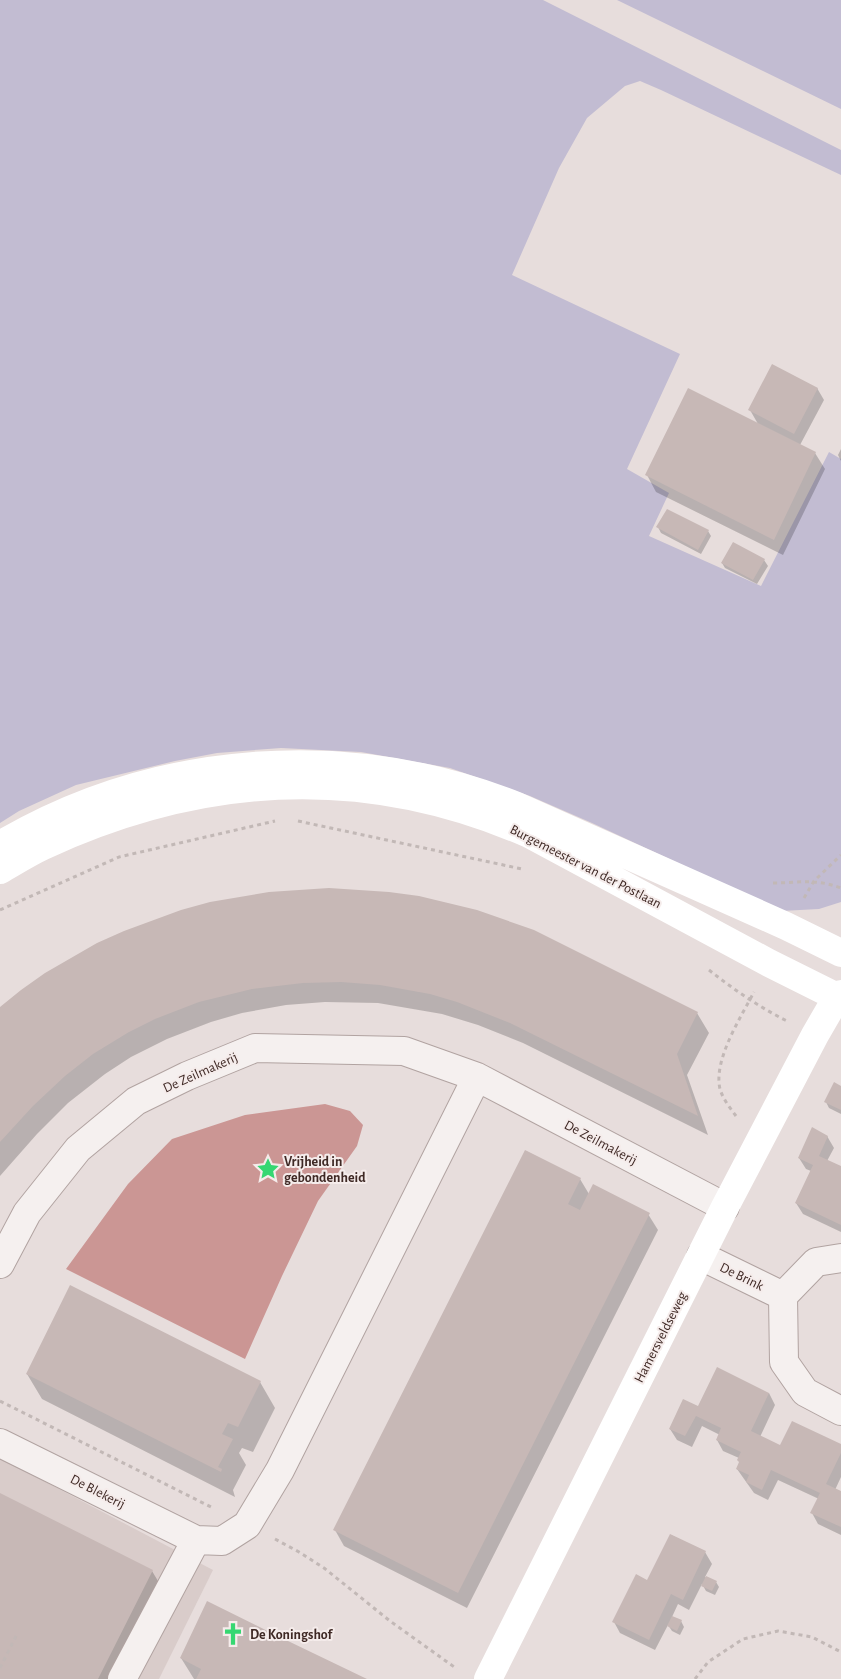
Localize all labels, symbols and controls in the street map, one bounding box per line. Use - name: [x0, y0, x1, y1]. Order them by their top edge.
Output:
- street label: Burgemeester van der Postlaan: [508, 823, 664, 911]
- street label: De Zeilmakerij: [161, 1050, 240, 1096]
- street label: De Zeilmakerij: [562, 1118, 639, 1168]
- place label: Vrijheid in gebondenheid: [284, 1155, 366, 1185]
- place icon: Vrijheid in gebondenheid: [255, 1156, 281, 1182]
- street label: De Brink: [717, 1260, 766, 1294]
- street label: Hamersveldseweg: [632, 1290, 690, 1385]
- street label: De Blekerij: [68, 1472, 127, 1512]
- church icon: De Koningshof: [220, 1621, 246, 1647]
- place label: De Koningshof: [250, 1628, 333, 1642]

